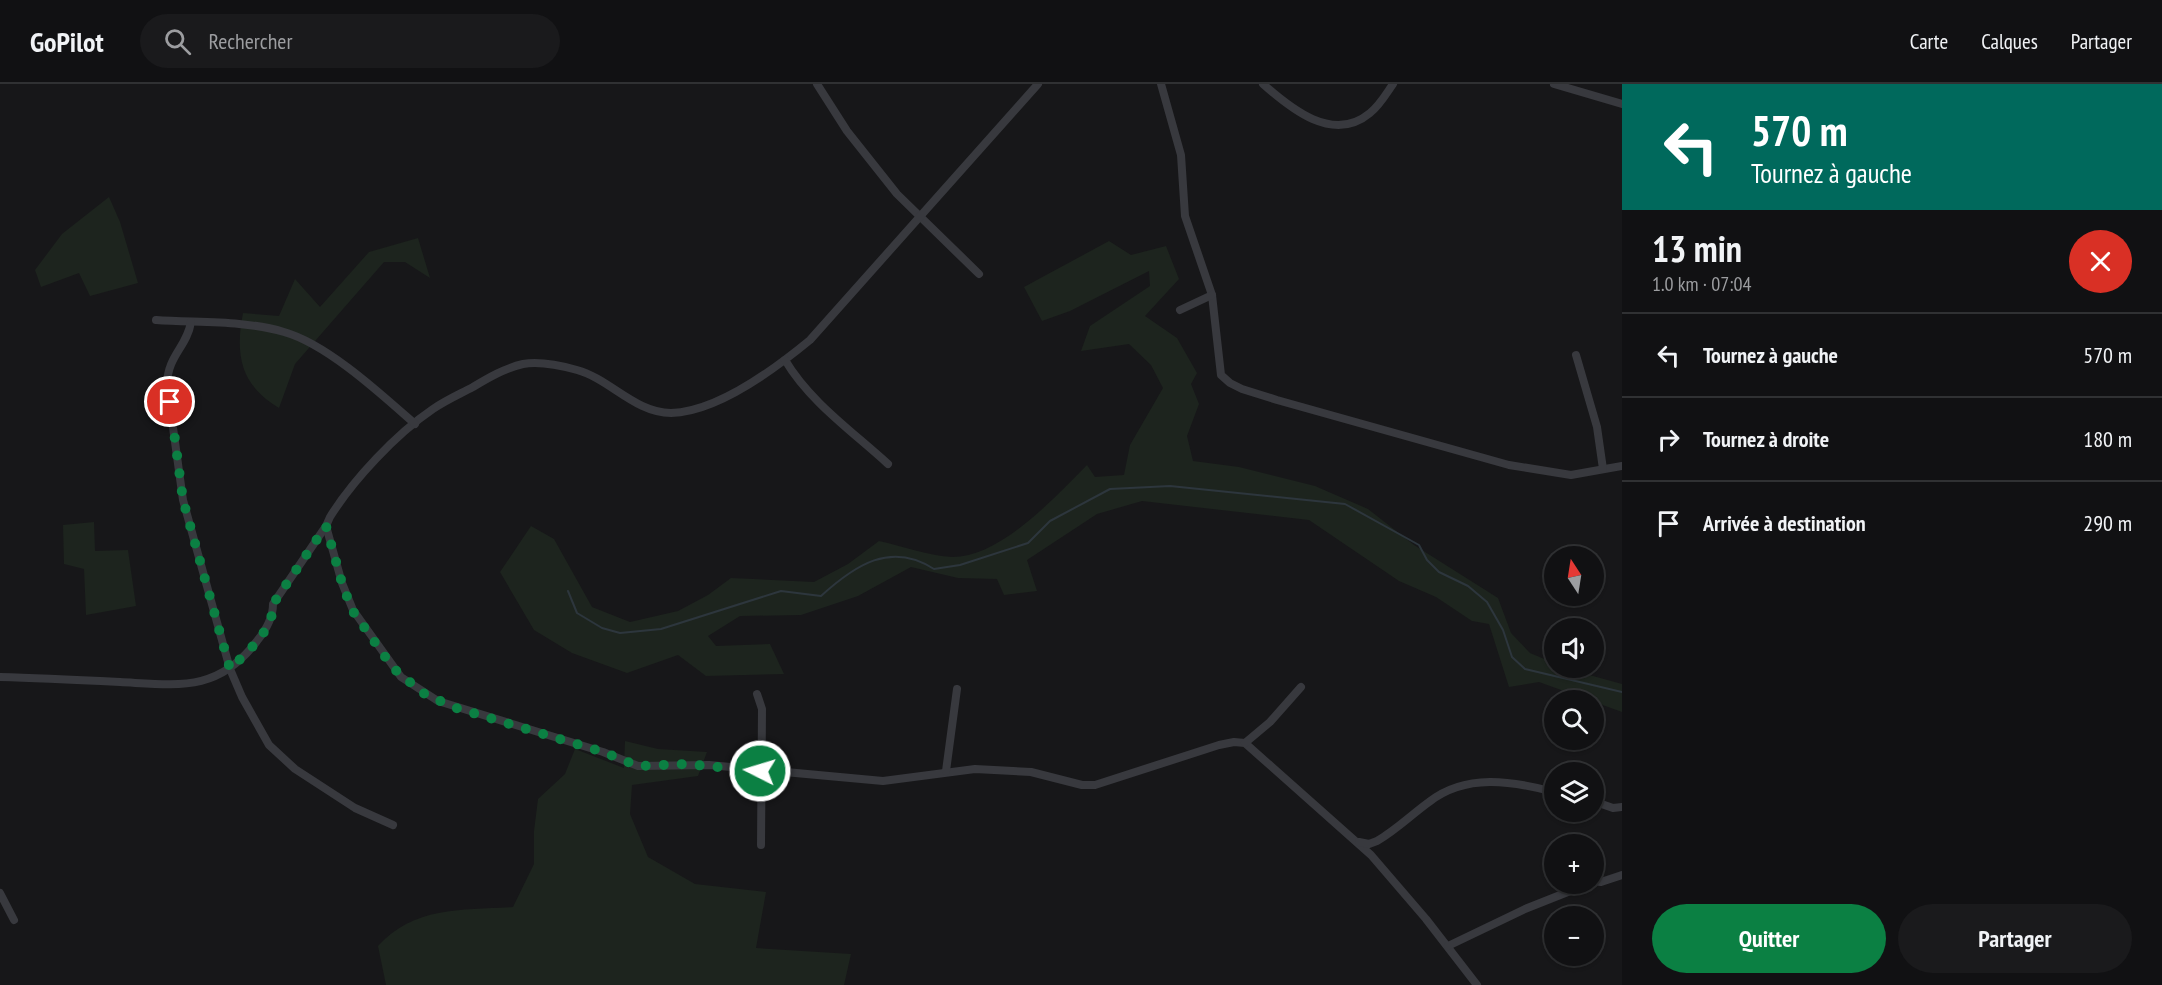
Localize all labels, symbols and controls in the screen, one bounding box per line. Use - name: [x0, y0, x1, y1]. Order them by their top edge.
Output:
- search box: [140, 14, 560, 68]
- text: GoPilot: [30, 23, 104, 60]
- icon: search: [161, 25, 194, 58]
- text: Rechercher: [209, 27, 292, 55]
- text: Carte: [1910, 28, 1948, 55]
- text: Calques: [1981, 28, 2038, 55]
- text: Partager: [2071, 28, 2132, 55]
- text: 570 m: [1751, 103, 1848, 158]
- icon: left: [1652, 108, 1730, 186]
- text: Tournez à gauche: [1751, 156, 1912, 190]
- text: 13 min: [1652, 225, 1742, 272]
- button: close: [2069, 230, 2132, 293]
- text: 1.0 km · 07:04: [1652, 271, 1751, 297]
- icon: left: [1652, 339, 1685, 372]
- text: Tournez à gauche: [1703, 341, 1838, 369]
- text: 570 m: [2083, 341, 2132, 369]
- pin: [144, 376, 195, 427]
- icon: arrive: [153, 385, 186, 418]
- icon: right: [1652, 423, 1685, 456]
- text: Tournez à droite: [1703, 425, 1829, 453]
- text: 180 m: [2083, 425, 2132, 453]
- icon: arrive: [1652, 507, 1685, 540]
- text: Arrivée à destination: [1703, 509, 1866, 537]
- text: 290 m: [2083, 509, 2132, 537]
- north arrow: [1544, 546, 1604, 606]
- map controls: [1544, 546, 1604, 966]
- button: sound: [1544, 618, 1604, 678]
- button: search: [1544, 690, 1604, 750]
- position arrow: [728, 739, 792, 803]
- button: layers: [1544, 762, 1604, 822]
- button: +: [1544, 834, 1604, 894]
- button: Quitter: [1652, 904, 1886, 973]
- button: Partager: [1898, 904, 2132, 973]
- button: −: [1544, 906, 1604, 966]

